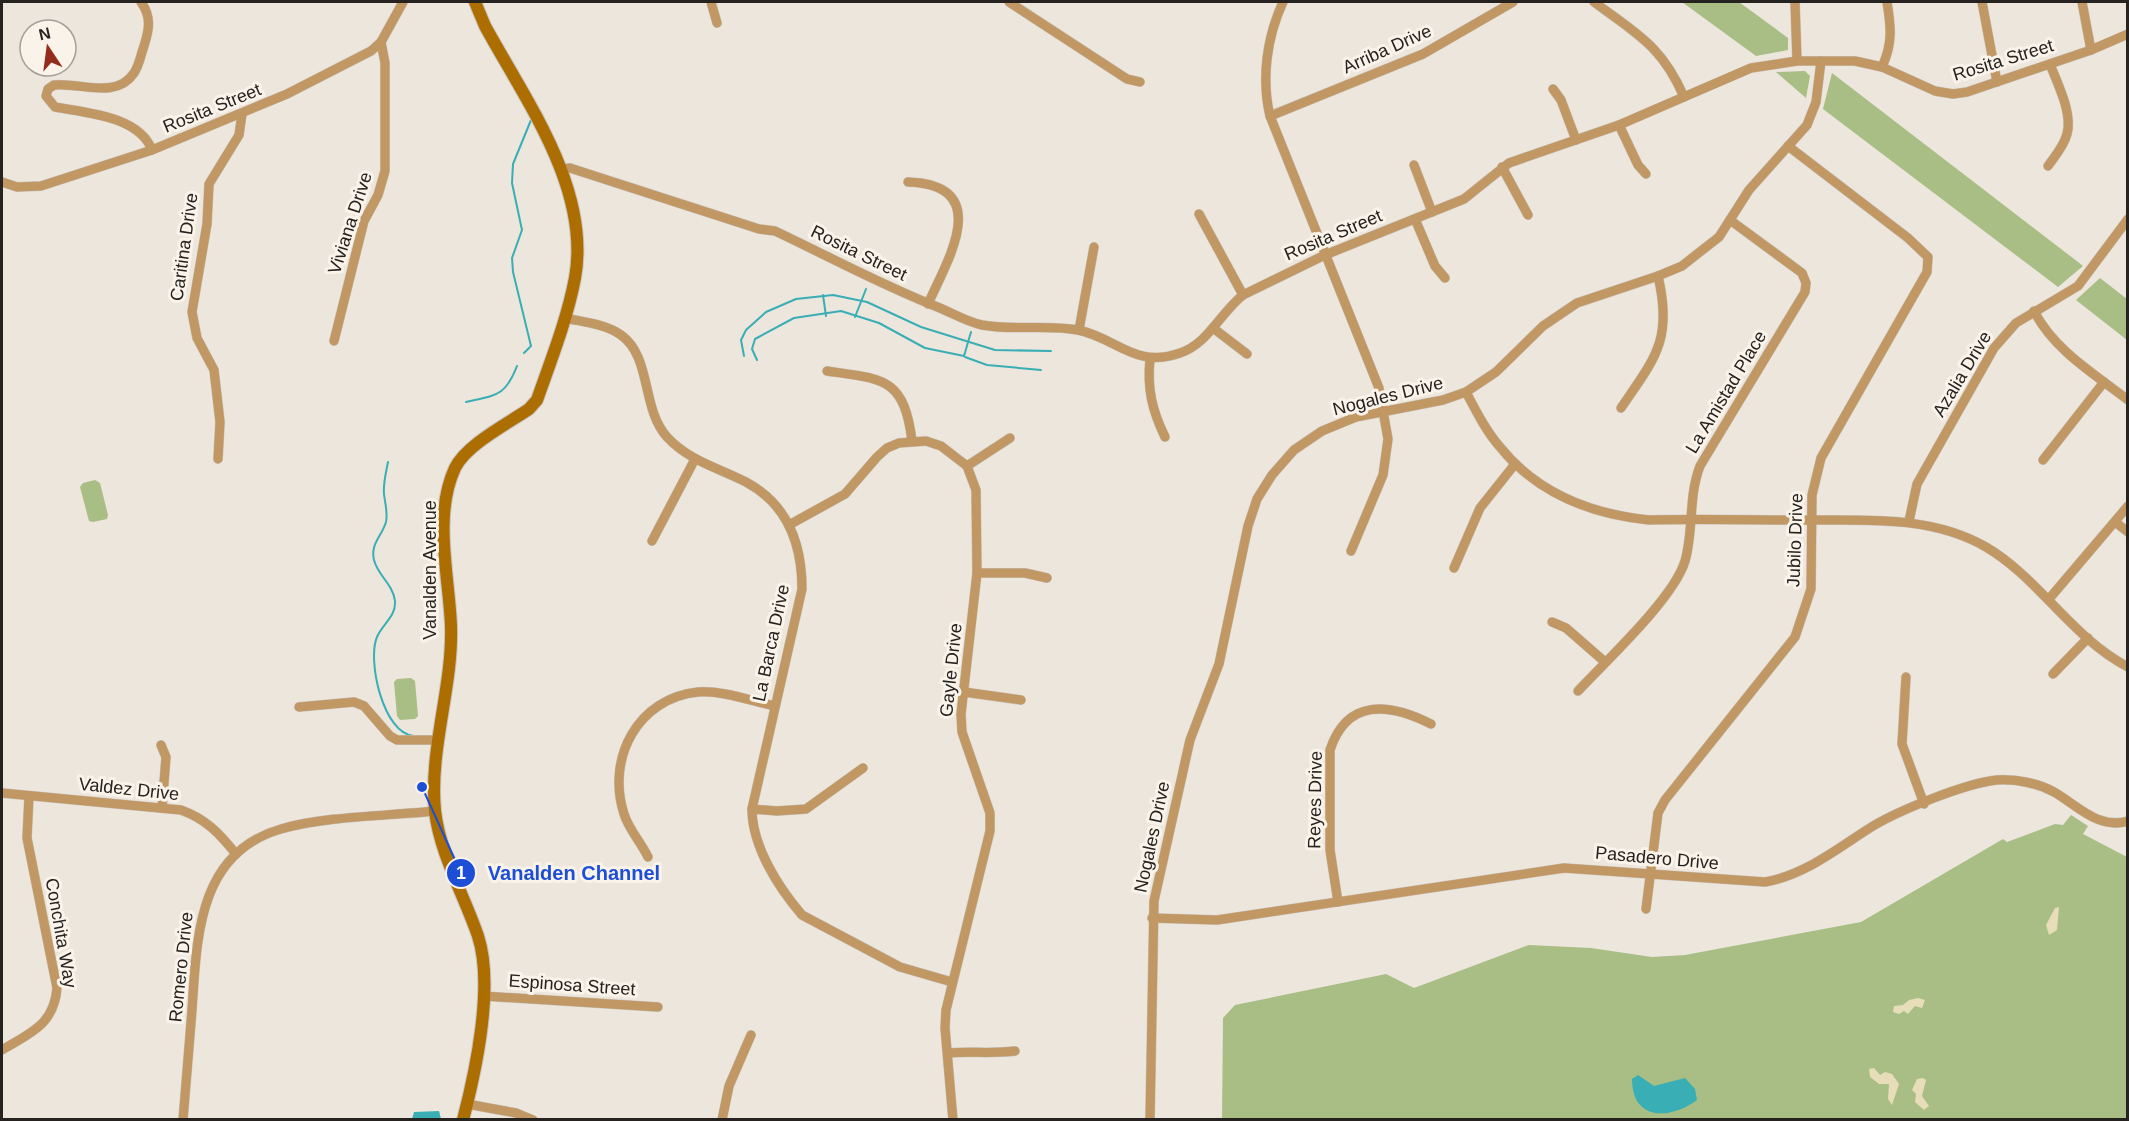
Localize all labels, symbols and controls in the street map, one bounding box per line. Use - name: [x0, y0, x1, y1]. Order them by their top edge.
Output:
- north arrow: [18, 18, 78, 78]
- street label: Arriba Drive: [1340, 21, 1434, 77]
- text: N: [37, 24, 52, 43]
- street label: Rosita Street: [1950, 35, 2056, 85]
- street label: Rosita Street: [160, 79, 264, 137]
- street label: Viviana Drive: [324, 170, 376, 276]
- street label: Caritina Drive: [167, 192, 201, 302]
- street label: Rosita Street: [1281, 205, 1385, 265]
- street label: Rosita Street: [808, 221, 910, 285]
- street label: La Amistad Place: [1682, 327, 1770, 457]
- street label: Azalia Drive: [1929, 328, 1995, 420]
- street label: Nogales Drive: [1331, 373, 1445, 419]
- street label: Jubilo Drive: [1783, 493, 1807, 587]
- street label: Vanalden Avenue: [420, 500, 440, 640]
- street label: La Barca Drive: [749, 583, 793, 703]
- street label: Gayle Drive: [936, 622, 966, 718]
- street label: Reyes Drive: [1304, 751, 1326, 849]
- street label: Valdez Drive: [78, 774, 180, 804]
- street label: Nogales Drive: [1130, 780, 1174, 894]
- street label: Pasadero Drive: [1594, 843, 1720, 873]
- callout: Vanalden Channel: [446, 854, 672, 892]
- text: Vanalden Channel: [488, 862, 660, 884]
- text: 1: [456, 863, 466, 883]
- street label: Conchita Way: [41, 876, 81, 990]
- street label: Romero Drive: [165, 911, 197, 1023]
- street label: Espinosa Street: [508, 971, 636, 999]

